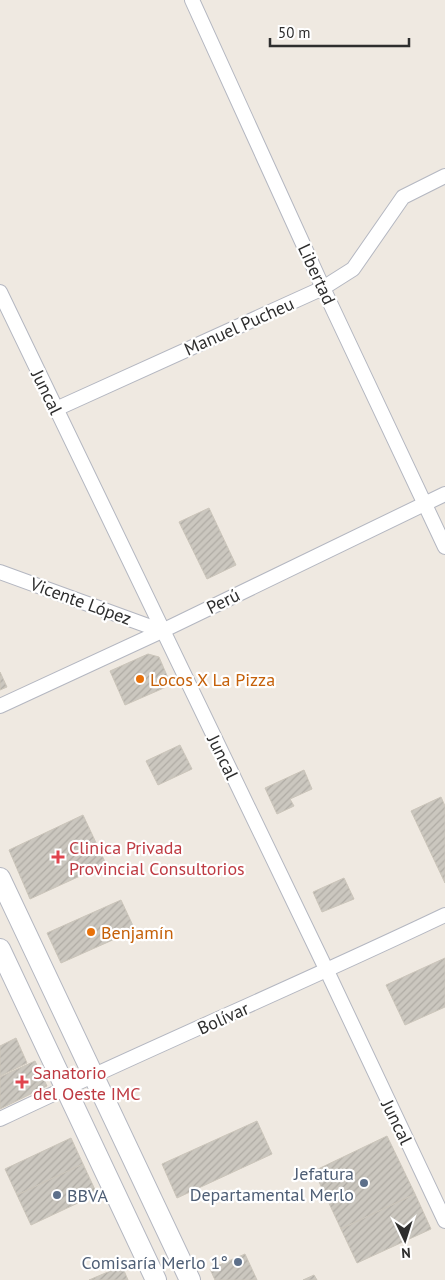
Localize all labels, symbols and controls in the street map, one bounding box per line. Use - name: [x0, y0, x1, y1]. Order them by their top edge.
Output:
- scale bar: [270, 15, 409, 47]
- text: 50 m: [278, 23, 311, 42]
- street label: Libertad: [293, 240, 341, 308]
- street label: Manuel Pucheu: [180, 292, 298, 360]
- street label: Juncal: [26, 365, 68, 419]
- street label: Vicente López: [26, 572, 135, 630]
- street label: Perú: [203, 583, 243, 619]
- place label: Locos X La Pizza: [150, 668, 275, 691]
- marker: Locos X La Pizza: [134, 673, 146, 685]
- street label: Juncal: [202, 730, 244, 784]
- place label: Clinica Privada Provincial Consultorios: [69, 836, 245, 880]
- marker: Clinica Privada Provincial Consultorios: [51, 850, 65, 864]
- place label: Benjamín: [101, 921, 174, 944]
- marker: Benjamín: [85, 926, 97, 938]
- street label: Bolívar: [194, 997, 252, 1039]
- place label: Sanatorio del Oeste IMC: [33, 1061, 141, 1105]
- marker: Sanatorio del Oeste IMC: [15, 1075, 29, 1089]
- street label: Juncal: [376, 1095, 418, 1149]
- place label: Jefatura Departamental Merlo: [190, 1162, 354, 1206]
- marker: Jefatura Departamental Merlo: [358, 1177, 370, 1189]
- place label: BBVA: [67, 1184, 108, 1207]
- marker: BBVA: [51, 1189, 63, 1201]
- north arrow: [380, 1215, 430, 1265]
- text: N: [401, 1244, 411, 1262]
- place label: Comisaría Merlo 1°: [81, 1251, 228, 1274]
- marker: Comisaría Merlo 1°: [232, 1256, 244, 1268]

